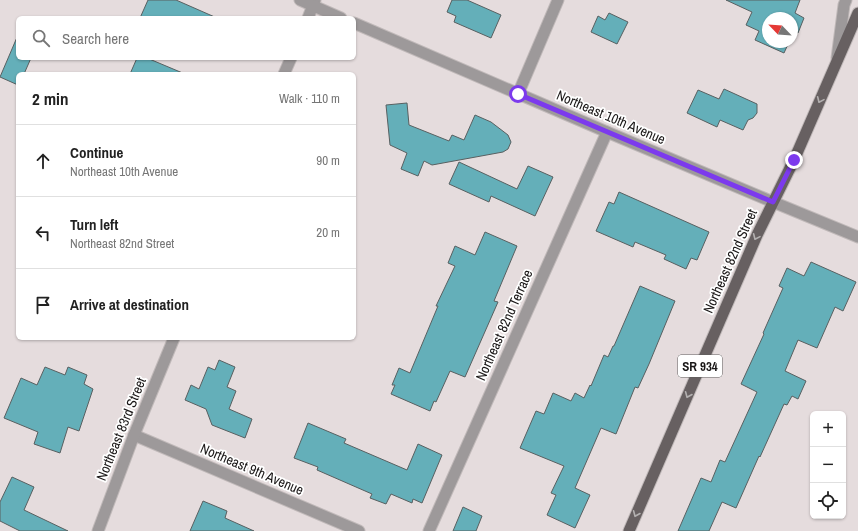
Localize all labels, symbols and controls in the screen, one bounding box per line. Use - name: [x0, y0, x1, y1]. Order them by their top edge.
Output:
- north arrow: [762, 12, 798, 48]
- search box: [16, 16, 356, 60]
- icon: search: [30, 27, 52, 49]
- text: Search here: [62, 28, 129, 49]
- route start: [509, 85, 527, 103]
- street label: Northeast 10th Avenue: [554, 86, 668, 148]
- text: 2 min: [32, 87, 68, 110]
- text: Walk · 110 m: [279, 90, 340, 107]
- one-way arrow: [817, 96, 825, 104]
- text: Continue: [70, 142, 123, 163]
- icon: ahead: [32, 150, 54, 172]
- route end: [785, 151, 803, 169]
- text: 90 m: [316, 152, 340, 169]
- text: Northeast 10th Avenue: [70, 163, 178, 180]
- street label: Northeast 82nd Street: [699, 206, 761, 316]
- text: Turn left: [70, 214, 118, 235]
- icon: left: [32, 222, 54, 244]
- text: 20 m: [316, 224, 340, 241]
- one-way arrow: [753, 233, 761, 240]
- text: Northeast 82nd Street: [70, 235, 174, 252]
- street label: Northeast 82nd Terrace: [471, 267, 537, 383]
- icon: arrive: [32, 294, 54, 316]
- text: Arrive at destination: [70, 294, 189, 315]
- road number: SR 934: [678, 355, 722, 377]
- street label: Northeast 83rd Street: [92, 375, 150, 483]
- one-way arrow: [685, 390, 693, 398]
- map controls: [810, 411, 846, 519]
- button: +: [810, 411, 846, 447]
- street label: Northeast 9th Avenue: [198, 439, 306, 499]
- button: −: [810, 447, 846, 483]
- button: locate: [810, 483, 846, 519]
- one-way arrow: [633, 511, 641, 518]

